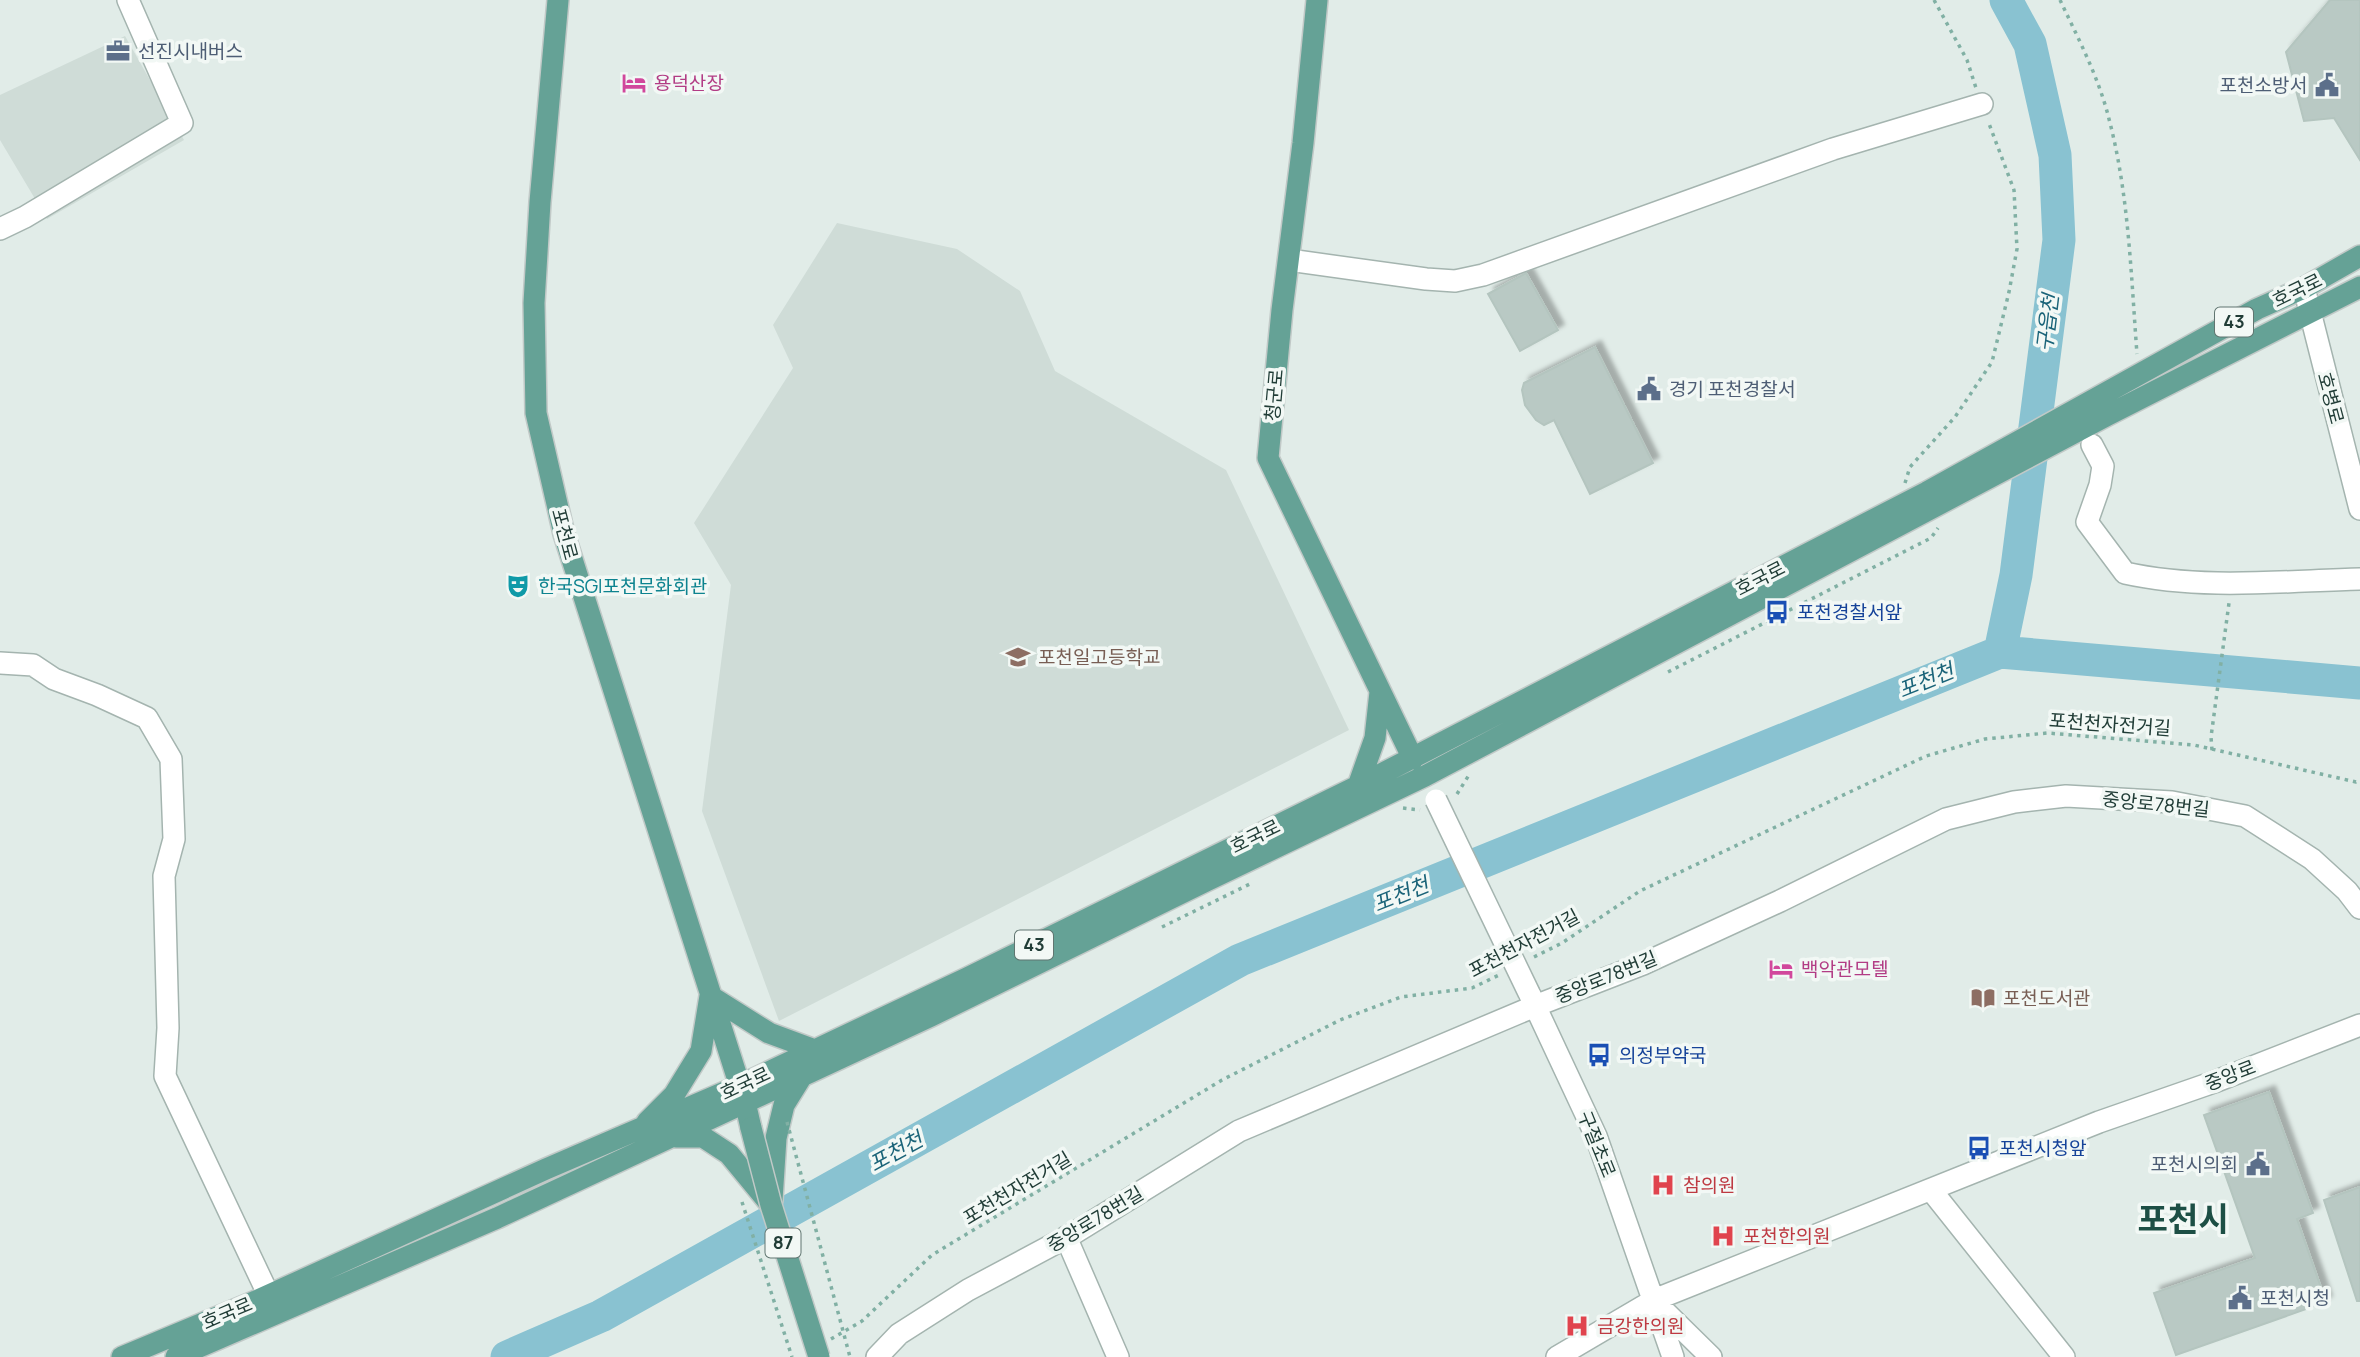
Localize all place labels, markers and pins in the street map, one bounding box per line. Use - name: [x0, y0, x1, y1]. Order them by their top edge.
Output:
- office icon: 선진시내버스: [104, 37, 132, 65]
- place label: 선진시내버스: [138, 38, 243, 64]
- hotel icon: 용덕산장: [620, 69, 648, 97]
- place label: 용덕산장: [654, 70, 724, 96]
- public building icon: 포천소방서: [2313, 71, 2341, 99]
- place label: 포천소방서: [2220, 72, 2307, 98]
- public building icon: 경기 포천경찰서: [1635, 375, 1663, 403]
- place label: 경기 포천경찰서: [1669, 376, 1795, 402]
- theatre icon: 한국SGI포천문화회관: [504, 572, 532, 600]
- place label: 한국SGI포천문화회관: [538, 573, 707, 599]
- bus stop icon: 포천경찰서앞: [1763, 598, 1791, 626]
- place label: 포천경찰서앞: [1797, 599, 1902, 625]
- school or university icon: 포천일고등학교: [1004, 643, 1032, 671]
- place label: 포천일고등학교: [1038, 644, 1160, 670]
- hotel icon: 백악관모텔: [1767, 955, 1795, 983]
- place label: 백악관모텔: [1801, 956, 1888, 982]
- library icon: 포천도서관: [1969, 984, 1997, 1012]
- place label: 포천도서관: [2003, 985, 2090, 1011]
- bus stop icon: 의정부약국: [1585, 1041, 1613, 1069]
- place label: 의정부약국: [1619, 1042, 1706, 1068]
- bus stop icon: 포천시청앞: [1965, 1134, 1993, 1162]
- place label: 포천시청앞: [1999, 1135, 2087, 1161]
- public building icon: 포천시의회: [2244, 1150, 2272, 1178]
- place label: 포천시의회: [2151, 1151, 2238, 1177]
- hospital icon: 참의원: [1649, 1171, 1677, 1199]
- place label: 참의원: [1683, 1172, 1735, 1198]
- hospital icon: 포천한의원: [1709, 1222, 1737, 1250]
- place label: 포천한의원: [1743, 1223, 1830, 1249]
- public building icon: 포천시청: [2226, 1284, 2254, 1312]
- place label: 포천시청: [2260, 1285, 2330, 1311]
- hospital icon: 금강한의원: [1563, 1312, 1591, 1340]
- place label: 금강한의원: [1597, 1313, 1684, 1339]

